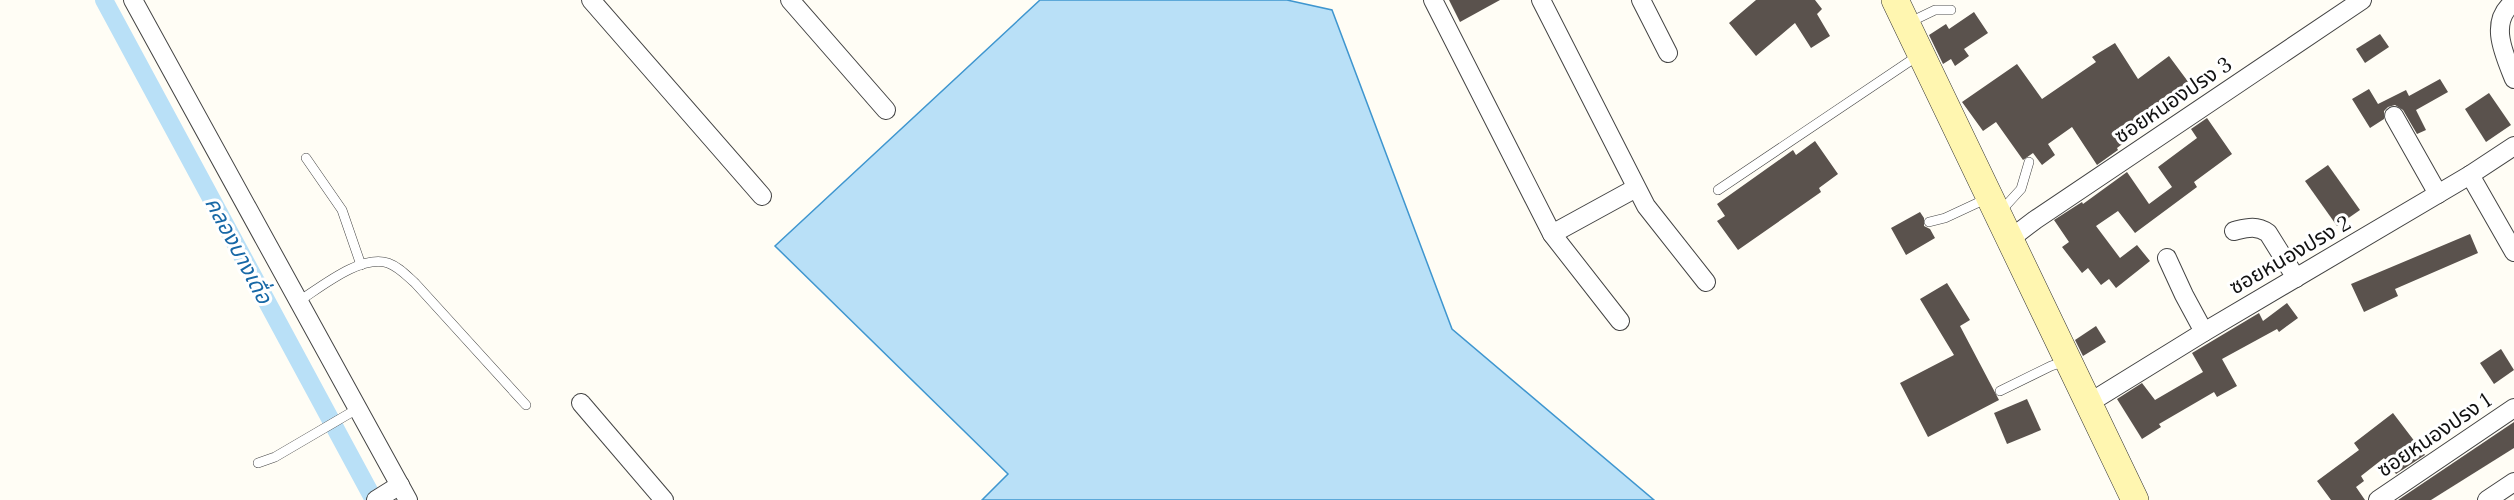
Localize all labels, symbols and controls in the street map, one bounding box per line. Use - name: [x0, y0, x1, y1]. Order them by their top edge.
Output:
- street label: ซอยหนองปรง 3: [2109, 50, 2237, 149]
- water label: คลองบางเดื่อ: [199, 191, 280, 309]
- street label: ซอยหนองปรง 2: [2224, 209, 2355, 300]
- street label: ซอยหนองปรง 1: [2371, 386, 2496, 483]

